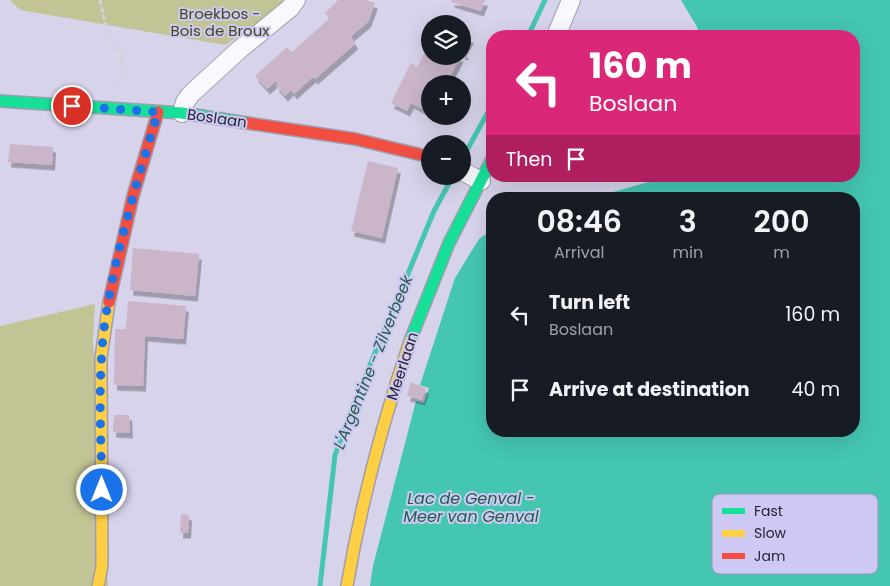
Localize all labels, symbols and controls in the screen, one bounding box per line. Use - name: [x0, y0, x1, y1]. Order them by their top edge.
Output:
- park label: Broekbos - Bois de Broux: [171, 3, 269, 41]
- map controls: [421, 15, 471, 185]
- button: layers: [421, 15, 471, 65]
- text: 160 m: [589, 41, 692, 90]
- icon: left: [506, 50, 571, 115]
- button: +: [421, 75, 471, 125]
- pin: [51, 85, 93, 127]
- text: Boslaan: [589, 88, 677, 119]
- icon: arrive: [58, 92, 86, 120]
- street label: Boslaan: [186, 103, 248, 133]
- button: −: [421, 135, 471, 185]
- icon: arrive: [562, 145, 590, 173]
- text: Then: [506, 146, 552, 173]
- text: 08:46: [536, 200, 622, 243]
- text: 3: [679, 200, 697, 243]
- text: 200: [754, 200, 810, 243]
- text: Arrival: [554, 241, 604, 264]
- text: min: [672, 241, 703, 264]
- text: m: [773, 241, 790, 264]
- water label: L'Argentine - Zilverbeek: [328, 271, 419, 452]
- text: Turn left: [549, 289, 630, 316]
- icon: left: [506, 301, 534, 329]
- text: 160 m: [785, 301, 840, 328]
- text: Boslaan: [549, 318, 613, 341]
- street label: Meerlaan: [381, 329, 423, 403]
- icon: arrive: [506, 376, 534, 404]
- text: Arrive at destination: [549, 376, 750, 403]
- text: 40 m: [791, 376, 840, 403]
- position arrow: [75, 463, 127, 515]
- water label: Lac de Genval - Meer van Genval: [403, 487, 539, 528]
- legend: [712, 494, 878, 574]
- text: Fast: [754, 501, 783, 521]
- text: Slow: [754, 523, 787, 543]
- text: Jam: [754, 546, 785, 566]

